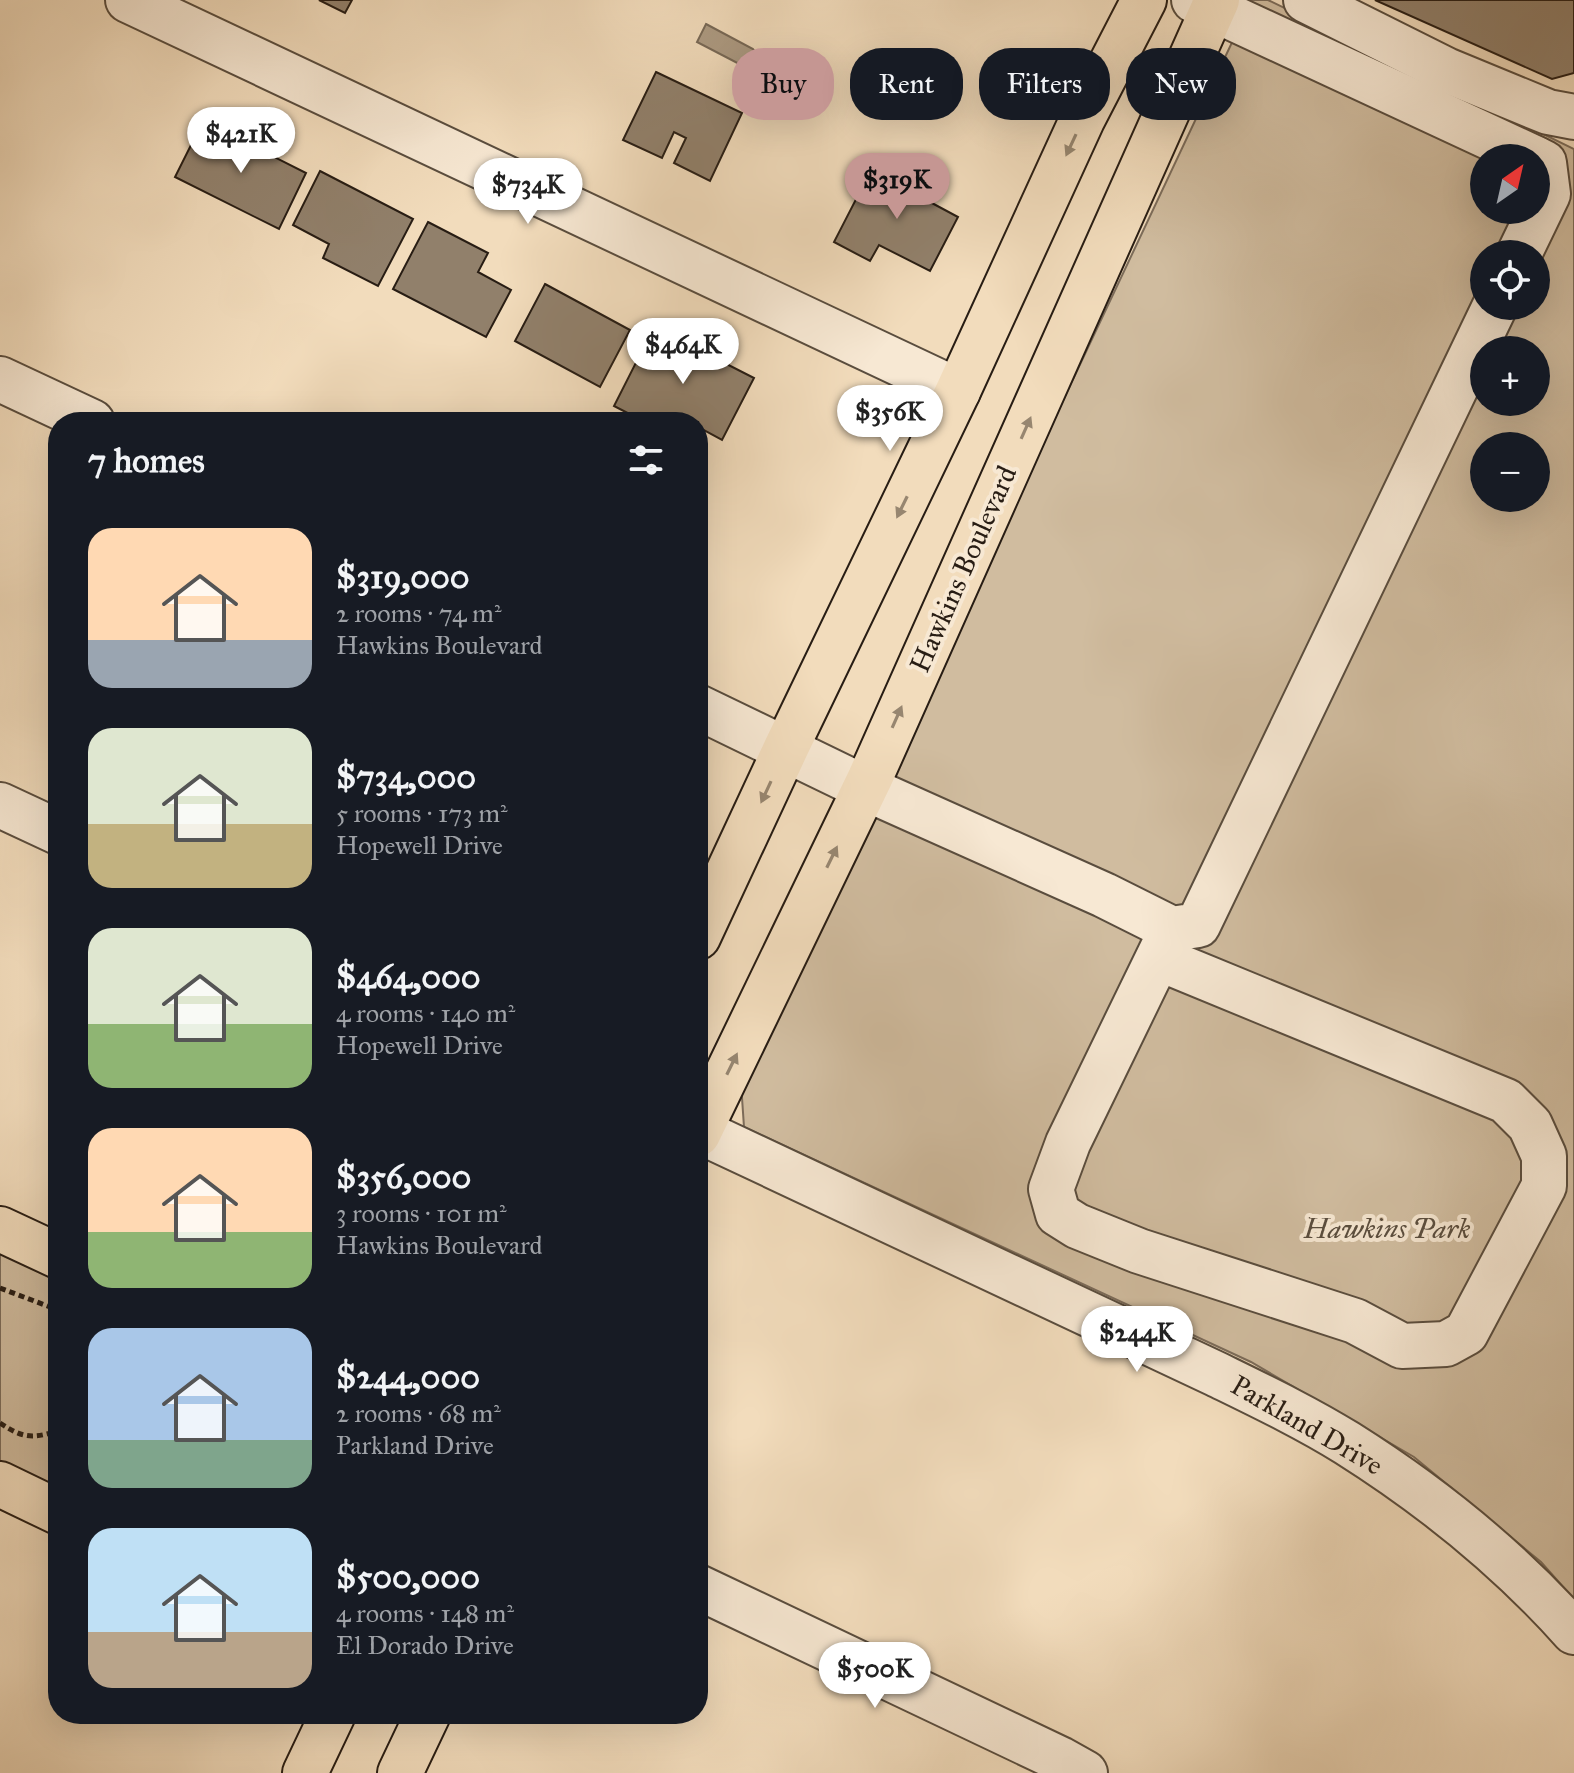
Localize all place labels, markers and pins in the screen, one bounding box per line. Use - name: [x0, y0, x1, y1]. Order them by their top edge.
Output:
- pin: $421K: [185, 107, 297, 175]
- pin: $319K: [841, 153, 953, 221]
- pin: $734K: [472, 158, 584, 226]
- pin: $464K: [627, 318, 739, 386]
- pin: $356K: [834, 385, 946, 453]
- pin: $244K: [1081, 1306, 1193, 1374]
- pin: $500K: [819, 1642, 931, 1710]

